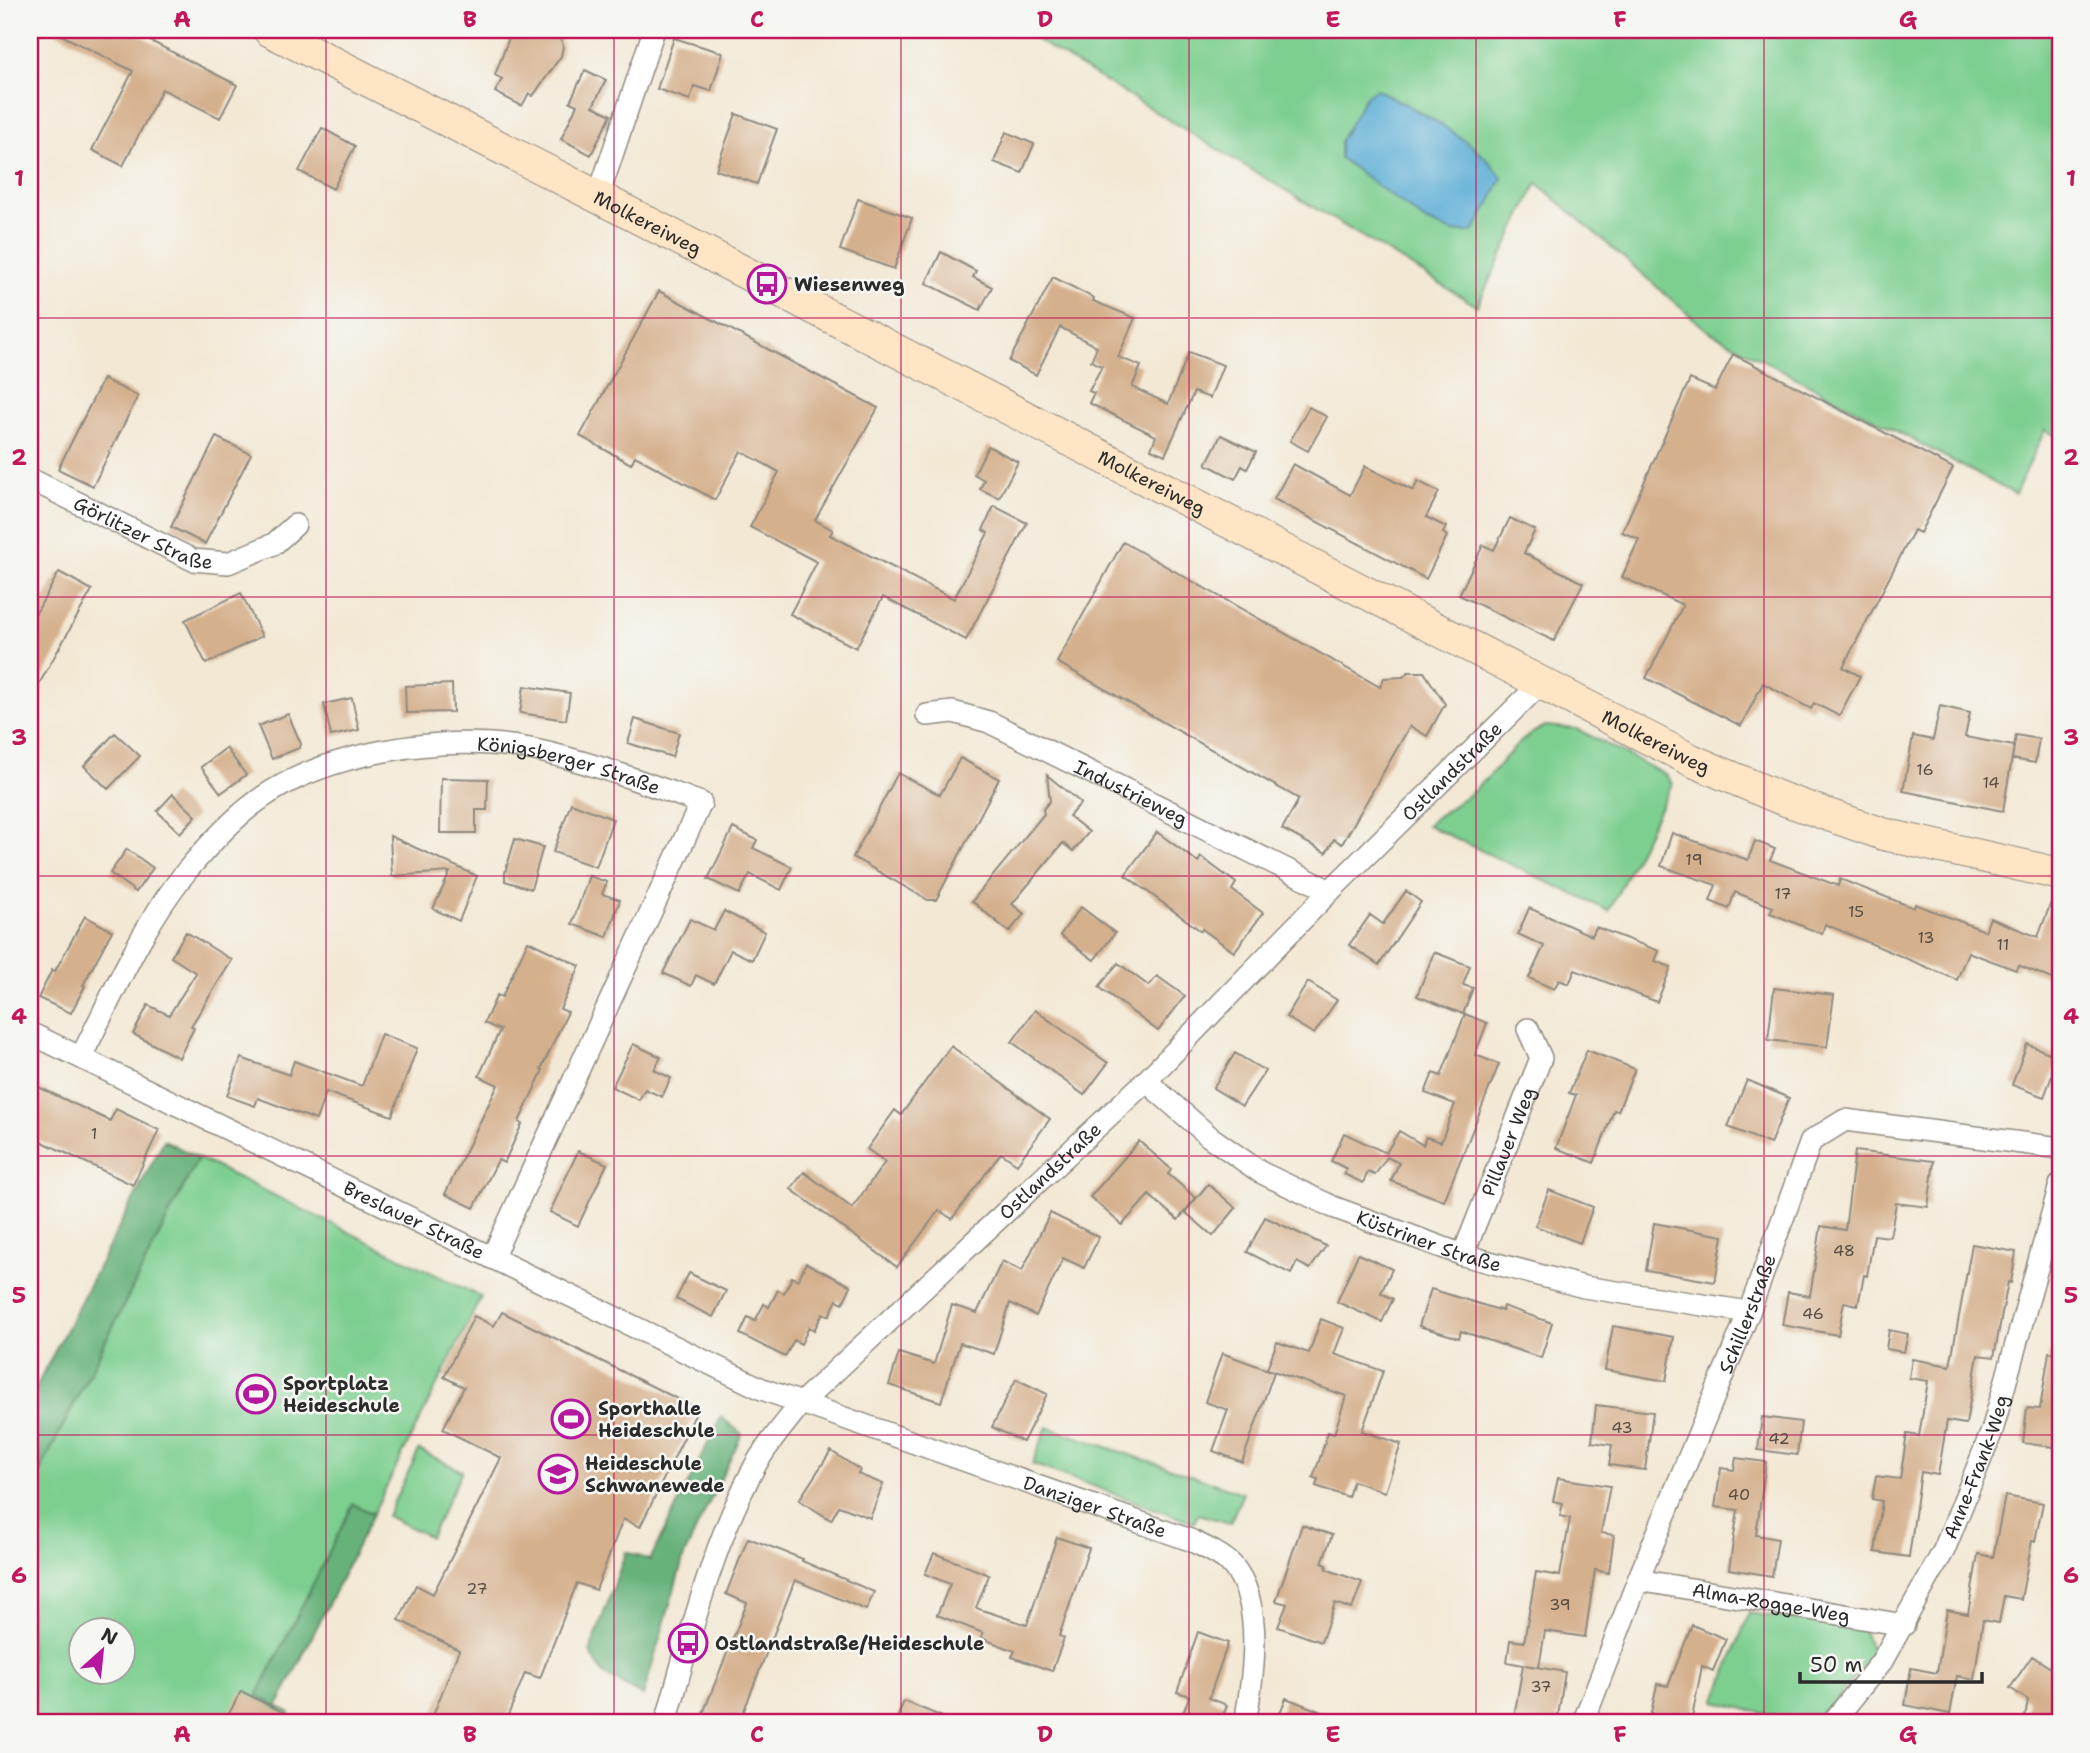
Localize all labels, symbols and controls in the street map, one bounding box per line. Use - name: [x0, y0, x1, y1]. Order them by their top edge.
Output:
- text: A: [173, 4, 191, 34]
- text: B: [463, 4, 477, 34]
- text: C: [750, 4, 764, 34]
- text: D: [1037, 4, 1053, 34]
- text: E: [1325, 4, 1341, 34]
- text: F: [1613, 4, 1627, 34]
- text: G: [1899, 4, 1918, 34]
- text: 1: [14, 163, 24, 193]
- text: 1: [2066, 163, 2076, 193]
- street label: Molkereiweg: [589, 185, 706, 261]
- bus stop icon: Wiesenweg: [746, 263, 788, 305]
- place label: Wiesenweg: [794, 272, 905, 297]
- text: 2: [11, 442, 27, 472]
- text: 2: [2063, 442, 2079, 472]
- street label: Molkereiweg: [1093, 445, 1210, 521]
- street label: Görlitzer Straße: [69, 491, 214, 575]
- street label: Molkereiweg: [1597, 704, 1714, 780]
- street label: Ostlandstraße: [1396, 716, 1508, 826]
- text: 3: [11, 722, 27, 752]
- text: 3: [2063, 722, 2079, 752]
- street label: Königsberger Straße: [476, 731, 663, 800]
- street label: Industrieweg: [1070, 754, 1192, 831]
- house number: 16: [1916, 759, 1934, 780]
- house number: 14: [1982, 772, 2000, 793]
- house number: 19: [1685, 849, 1703, 870]
- house number: 17: [1774, 883, 1792, 904]
- house number: 15: [1848, 901, 1864, 922]
- house number: 13: [1917, 927, 1935, 948]
- house number: 11: [1997, 934, 2009, 955]
- text: 4: [11, 1001, 27, 1031]
- text: 4: [2063, 1001, 2079, 1031]
- street label: Pillauer Weg: [1476, 1083, 1541, 1200]
- street label: Ostlandstraße: [993, 1117, 1107, 1225]
- house number: 1: [91, 1123, 97, 1144]
- street label: Breslauer Straße: [339, 1175, 488, 1265]
- street label: Küstriner Straße: [1353, 1205, 1504, 1278]
- house number: 48: [1833, 1240, 1855, 1261]
- street label: Schillerstraße: [1713, 1251, 1782, 1377]
- text: 5: [12, 1280, 26, 1310]
- text: 5: [2064, 1280, 2078, 1310]
- house number: 46: [1802, 1303, 1824, 1324]
- place label: Sportplatz Heideschule: [283, 1371, 400, 1418]
- sports icon: Sportplatz Heideschule: [235, 1373, 277, 1415]
- street label: Anne-Frank-Weg: [1938, 1392, 2014, 1543]
- place label: Sporthalle Heideschule: [598, 1396, 715, 1443]
- sports icon: Sporthalle Heideschule: [550, 1398, 592, 1440]
- house number: 43: [1611, 1417, 1633, 1438]
- house number: 42: [1768, 1428, 1790, 1449]
- place label: Heideschule Schwanewede: [585, 1451, 725, 1498]
- school or university icon: Heideschule Schwanewede: [537, 1453, 579, 1495]
- street label: Danziger Straße: [1020, 1470, 1170, 1544]
- house number: 40: [1728, 1484, 1750, 1505]
- text: 6: [11, 1560, 27, 1590]
- text: 6: [2063, 1560, 2079, 1590]
- street label: Alma-Rogge-Weg: [1690, 1577, 1852, 1629]
- house number: 27: [466, 1578, 488, 1599]
- house number: 39: [1549, 1594, 1571, 1615]
- north arrow: [66, 1616, 136, 1686]
- text: N: [97, 1622, 122, 1651]
- bus stop icon: Ostlandstraße/Heideschule: [667, 1622, 709, 1664]
- place label: Ostlandstraße/Heideschule: [715, 1631, 984, 1656]
- scale bar: [1800, 1641, 1982, 1685]
- text: 50 m: [1810, 1651, 1863, 1679]
- house number: 37: [1530, 1676, 1552, 1697]
- text: A: [173, 1719, 191, 1749]
- text: B: [463, 1719, 477, 1749]
- text: C: [750, 1719, 764, 1749]
- text: D: [1037, 1719, 1053, 1749]
- text: E: [1325, 1719, 1341, 1749]
- text: F: [1613, 1719, 1627, 1749]
- text: G: [1899, 1719, 1918, 1749]

